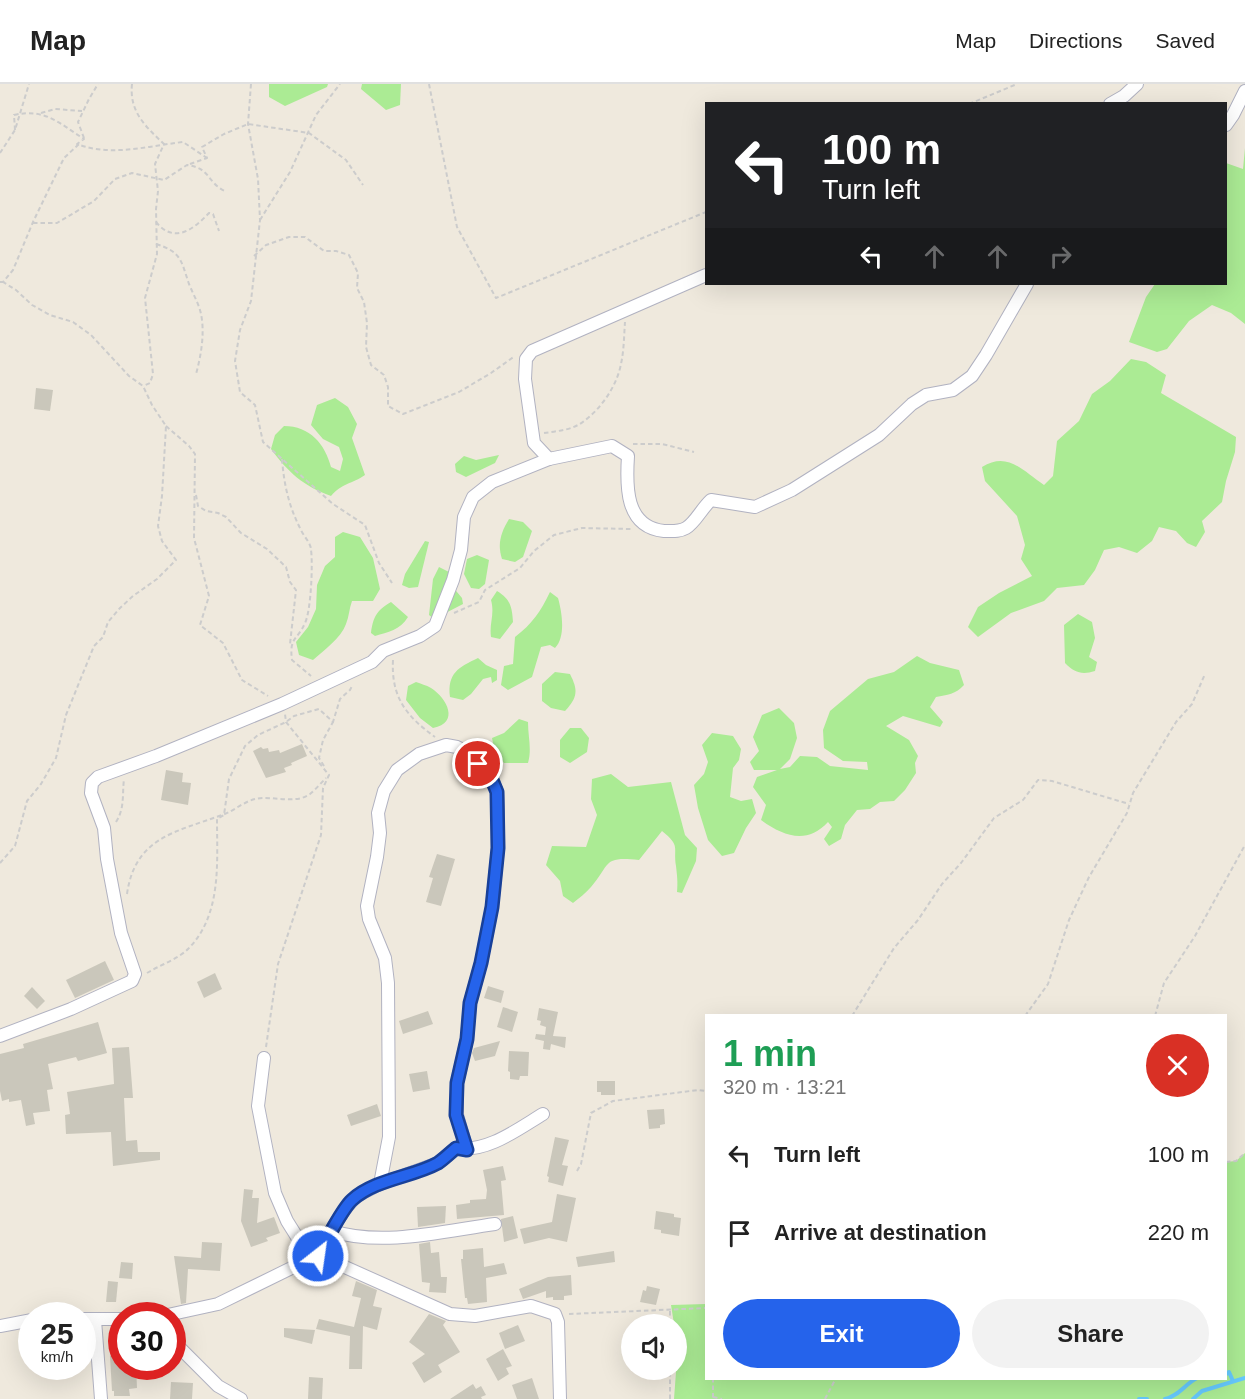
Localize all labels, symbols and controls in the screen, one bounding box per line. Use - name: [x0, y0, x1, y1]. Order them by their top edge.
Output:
- text: Map: [30, 25, 86, 56]
- text: Map: [955, 29, 996, 52]
- text: Directions: [1029, 29, 1122, 52]
- text: Saved: [1155, 29, 1215, 52]
- icon: left: [723, 126, 801, 204]
- text: 100 m: [822, 126, 941, 173]
- text: Turn left: [822, 175, 920, 205]
- icon: left: [855, 240, 888, 273]
- icon: ahead: [918, 240, 951, 273]
- icon: ahead: [981, 240, 1014, 273]
- icon: right: [1044, 240, 1077, 273]
- pin: [452, 738, 503, 789]
- icon: arrive: [461, 747, 494, 780]
- text: 1 min: [723, 1033, 817, 1074]
- button: close: [1146, 1034, 1209, 1097]
- text: 320 m · 13:21: [723, 1076, 846, 1098]
- icon: left: [723, 1139, 756, 1172]
- text: Turn left: [774, 1142, 860, 1167]
- text: 100 m: [1148, 1142, 1209, 1167]
- icon: arrive: [723, 1217, 756, 1250]
- text: Arrive at destination: [774, 1220, 987, 1245]
- text: 220 m: [1148, 1220, 1209, 1245]
- position arrow: [286, 1224, 350, 1288]
- button: Exit: [723, 1299, 960, 1368]
- button: Share: [972, 1299, 1209, 1368]
- speed limit sign: 30: [108, 1302, 186, 1380]
- map controls: [621, 1314, 687, 1380]
- button: sound: [621, 1314, 687, 1380]
- text: 25: [40, 1317, 74, 1350]
- text: km/h: [41, 1348, 73, 1365]

